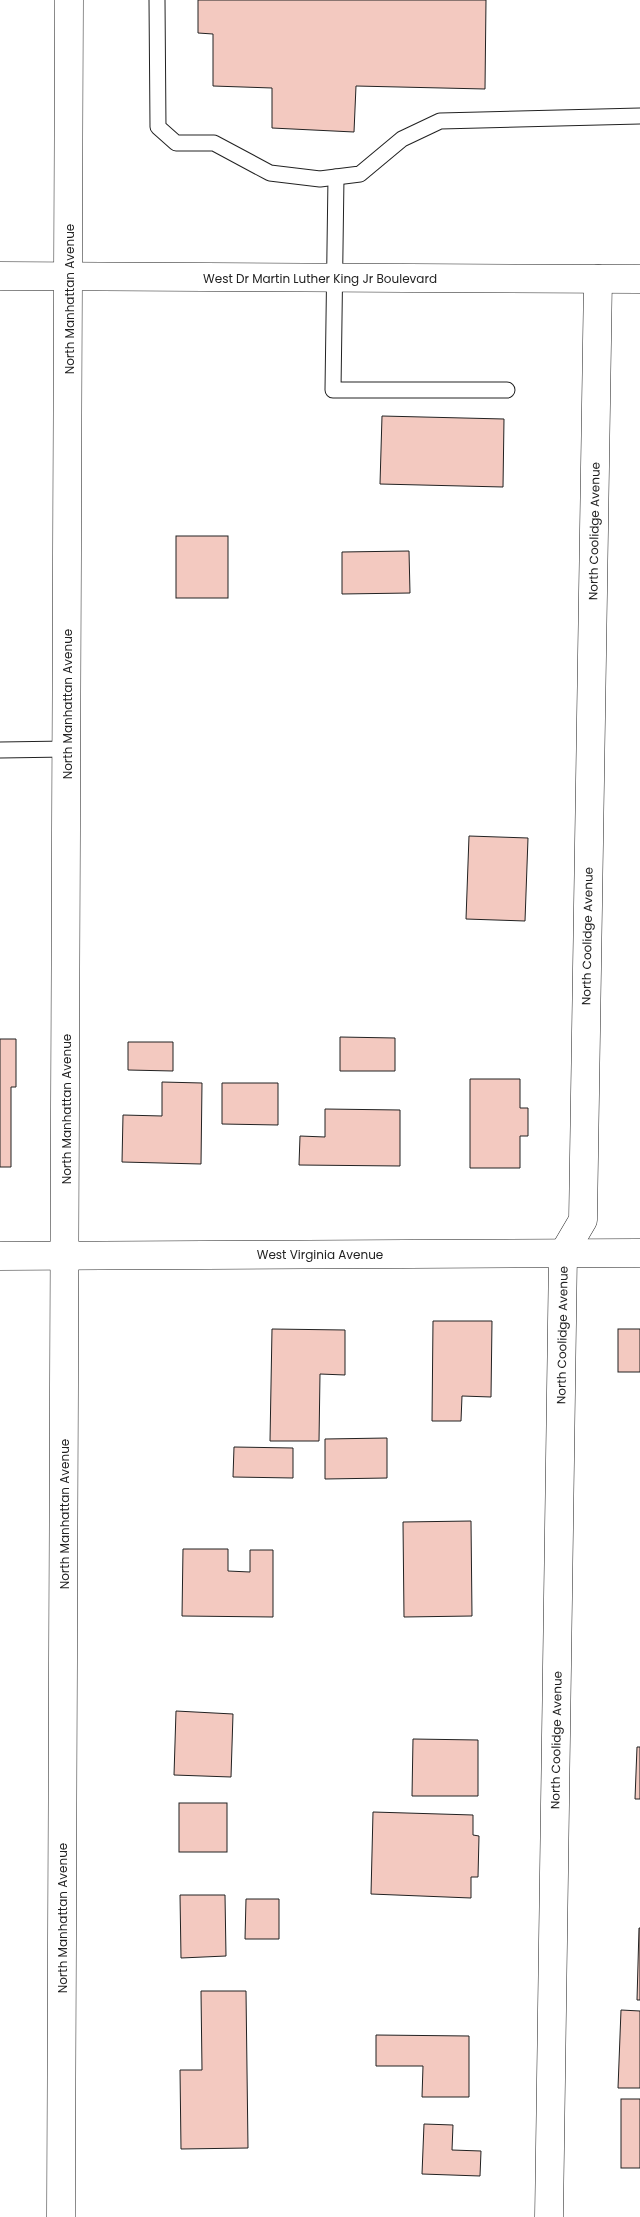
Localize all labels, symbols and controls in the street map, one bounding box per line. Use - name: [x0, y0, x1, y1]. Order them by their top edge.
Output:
- street label: North Manhattan Avenue: [61, 224, 78, 374]
- street label: West Dr Martin Luther King Jr Boulevard: [203, 270, 437, 287]
- street label: North Coolidge Avenue: [584, 462, 604, 600]
- street label: North Manhattan Avenue: [59, 629, 76, 779]
- street label: North Coolidge Avenue: [577, 867, 597, 1005]
- street label: North Manhattan Avenue: [58, 1034, 75, 1184]
- street label: West Virginia Avenue: [257, 1246, 383, 1263]
- street label: North Coolidge Avenue: [552, 1266, 572, 1404]
- street label: North Manhattan Avenue: [56, 1439, 73, 1589]
- street label: North Coolidge Avenue: [546, 1671, 566, 1809]
- street label: North Manhattan Avenue: [54, 1843, 71, 1993]

